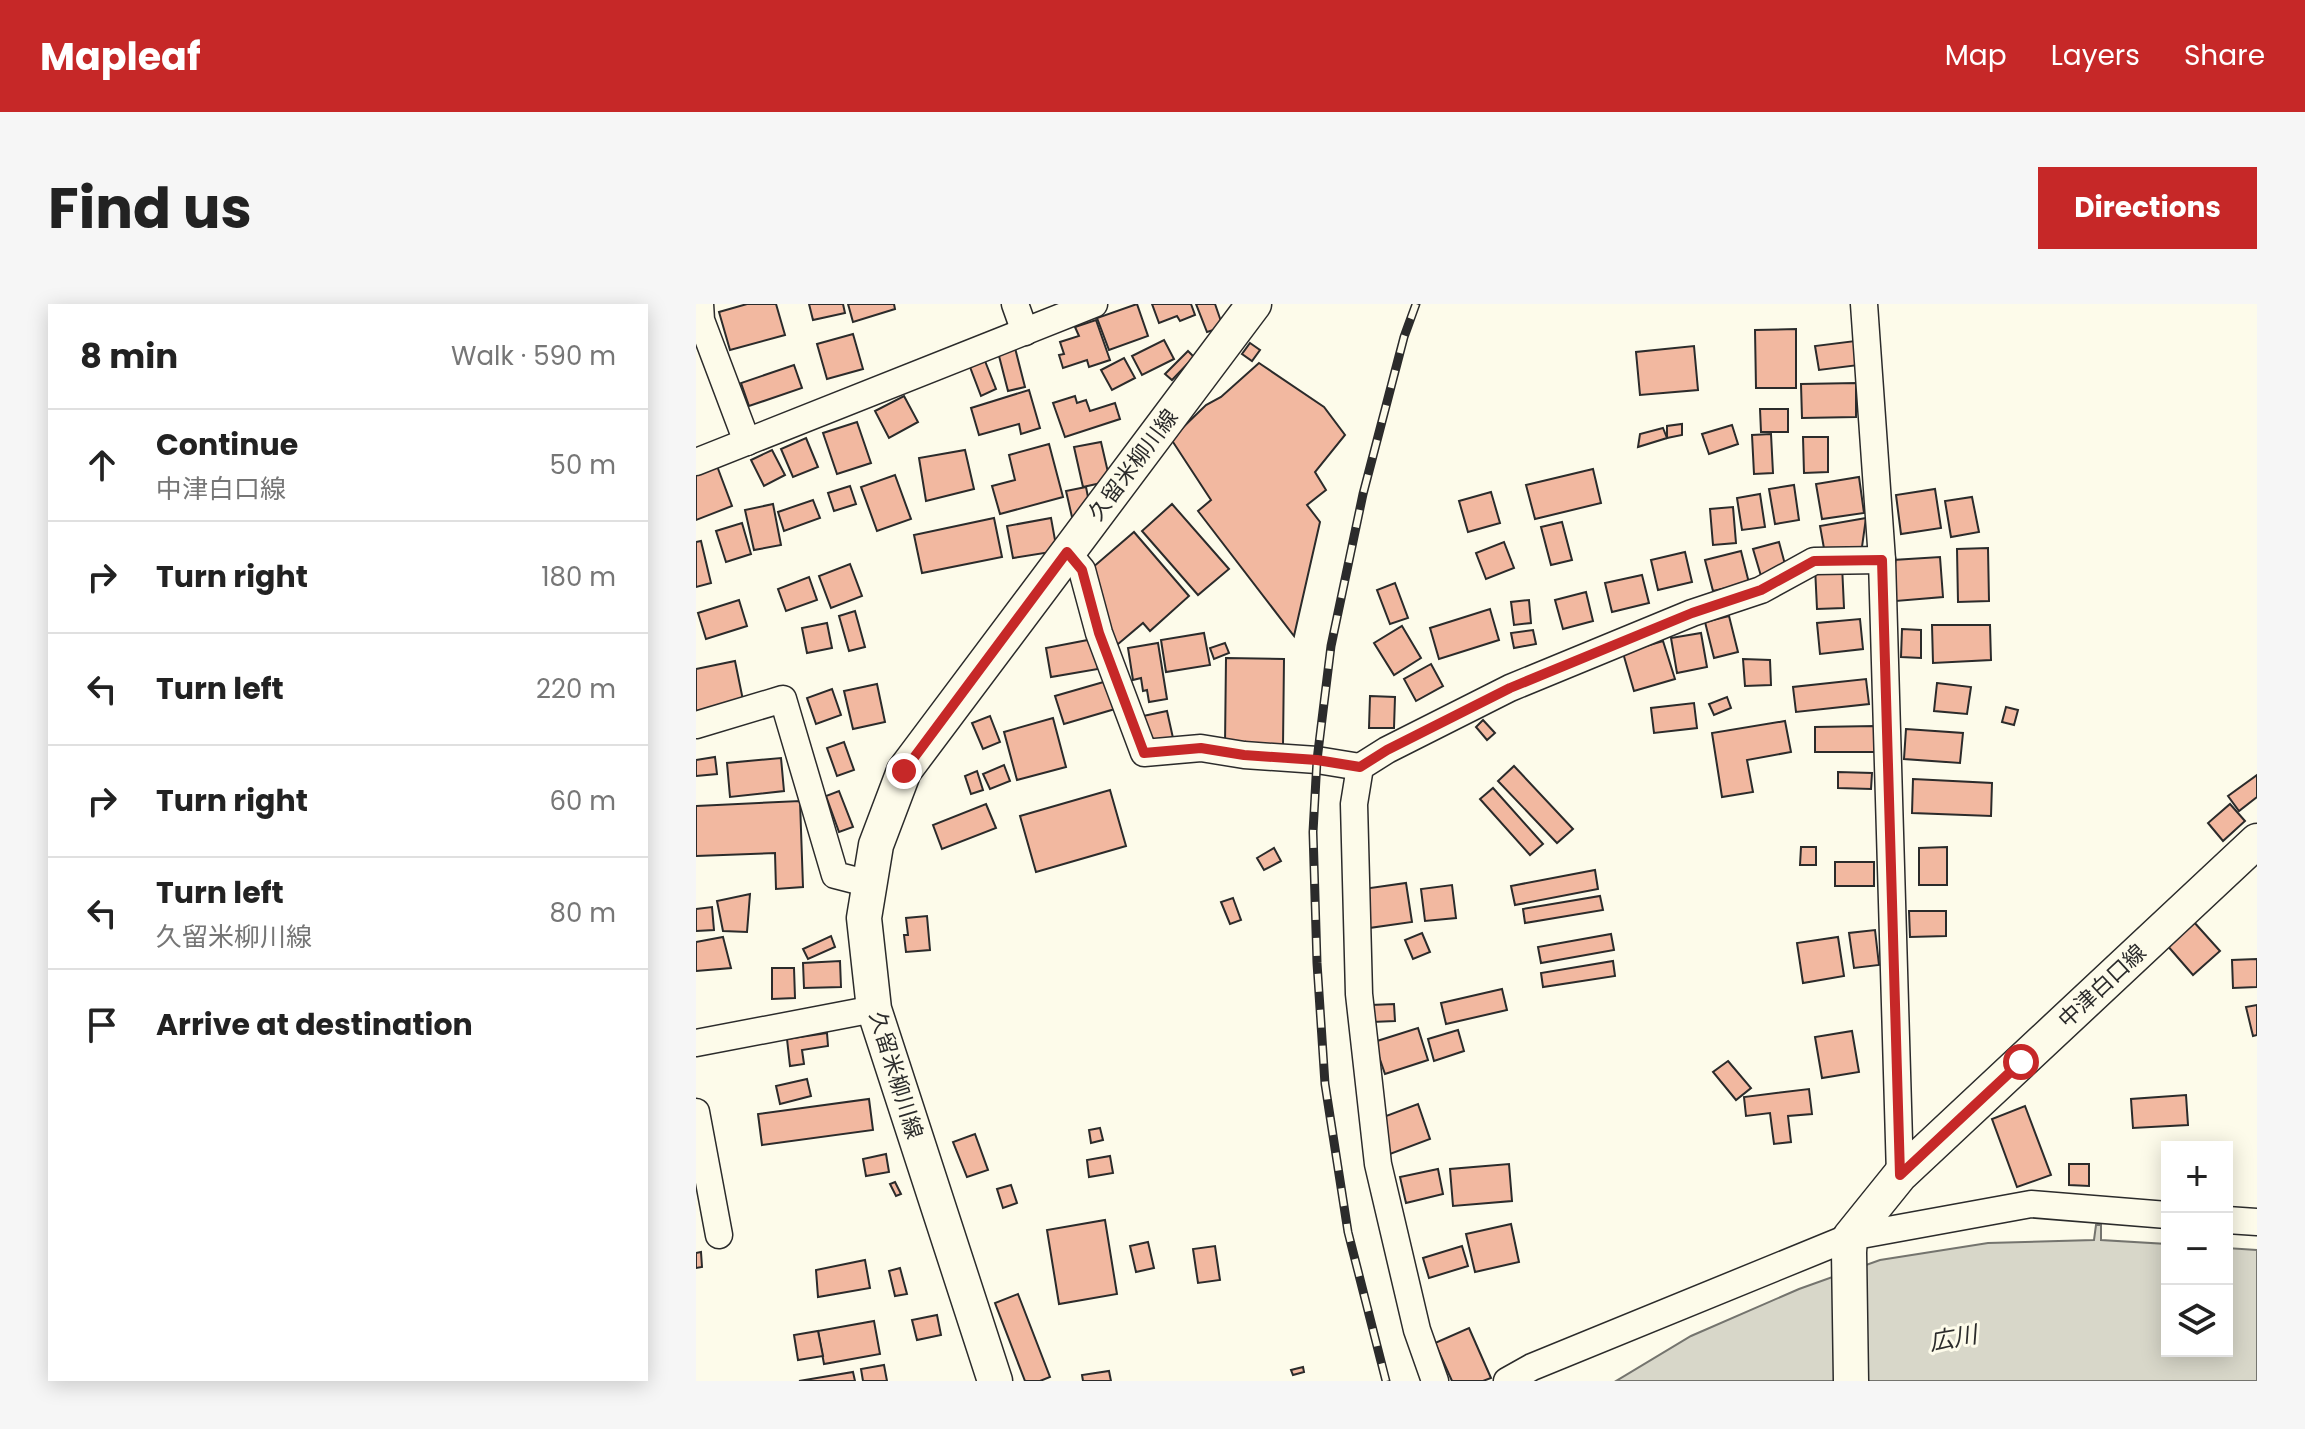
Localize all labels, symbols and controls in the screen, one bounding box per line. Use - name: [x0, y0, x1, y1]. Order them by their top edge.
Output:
- text: Mapleaf: [40, 30, 201, 83]
- text: Map: [1945, 36, 2007, 75]
- text: Layers: [2051, 36, 2140, 75]
- text: Share: [2184, 36, 2265, 75]
- button: Directions: [2038, 167, 2257, 249]
- text: Find us: [48, 169, 252, 248]
- text: 8 min: [80, 332, 178, 380]
- text: Walk · 590 m: [451, 338, 616, 374]
- street label: 久留米柳川線: [1081, 403, 1185, 527]
- text: Continue: [156, 423, 298, 466]
- icon: ahead: [80, 443, 124, 487]
- text: 50 m: [550, 447, 616, 483]
- text: 中津白口線: [156, 471, 286, 507]
- icon: right: [80, 555, 124, 599]
- text: Turn right: [156, 555, 308, 598]
- text: 180 m: [541, 559, 616, 595]
- icon: left: [80, 667, 124, 711]
- text: Turn left: [156, 667, 284, 710]
- text: 220 m: [536, 671, 616, 707]
- route end: [886, 753, 922, 789]
- icon: right: [80, 779, 124, 823]
- text: Turn right: [156, 779, 308, 822]
- text: 60 m: [549, 783, 616, 819]
- text: Turn left: [156, 871, 284, 914]
- icon: left: [80, 891, 124, 935]
- text: 80 m: [550, 895, 616, 931]
- text: 久留米柳川線: [156, 919, 312, 955]
- street label: 中津白口線: [2051, 937, 2153, 1035]
- icon: arrive: [80, 1003, 124, 1047]
- text: Arrive at destination: [156, 1003, 473, 1046]
- street label: 久留米柳川線: [862, 1007, 930, 1143]
- route start: [2003, 1044, 2039, 1080]
- map controls: [2161, 1141, 2233, 1357]
- button: +: [2161, 1141, 2233, 1213]
- button: −: [2161, 1213, 2233, 1285]
- button: layers: [2161, 1285, 2233, 1357]
- water label: 広川: [1926, 1317, 1982, 1358]

